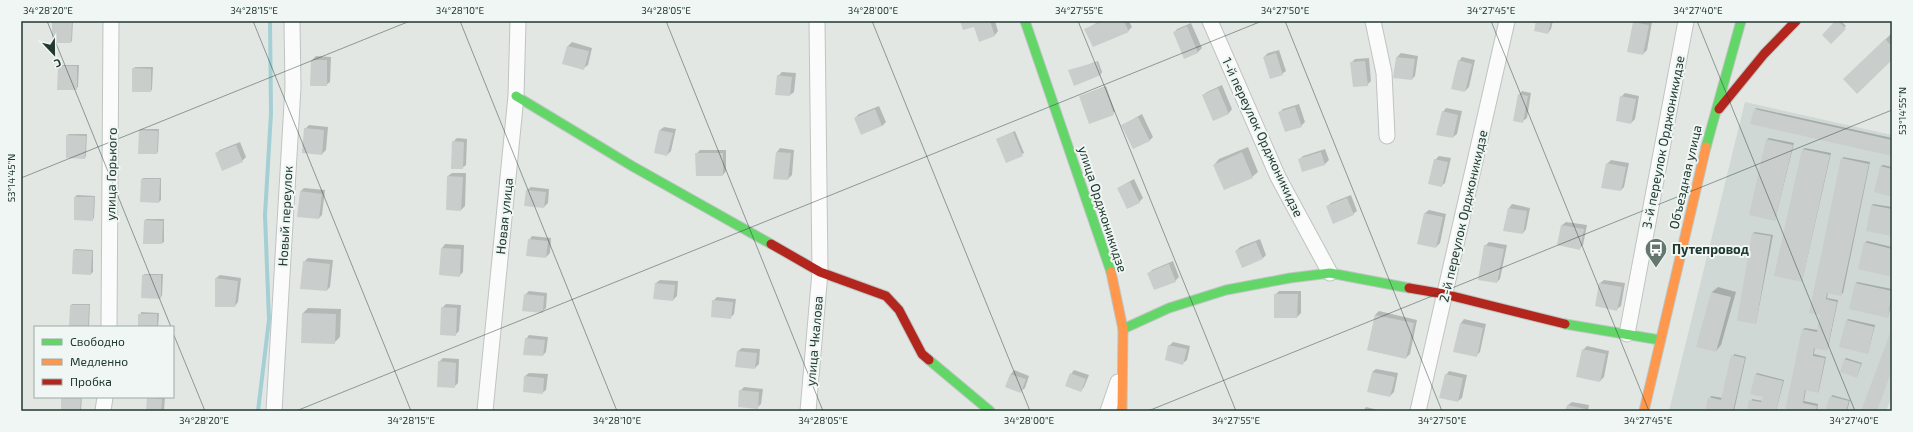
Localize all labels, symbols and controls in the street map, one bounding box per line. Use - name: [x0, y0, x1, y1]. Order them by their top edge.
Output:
- text: 34°28'20"E: [23, 4, 73, 16]
- text: 34°28'15"E: [230, 4, 278, 16]
- text: 34°28'10"E: [436, 4, 485, 16]
- text: 34°28'05"E: [641, 4, 691, 16]
- text: 34°28'00"E: [848, 4, 899, 16]
- text: 34°27'55"E: [1055, 4, 1103, 16]
- text: 34°27'50"E: [1261, 4, 1310, 16]
- text: 34°27'45"E: [1467, 4, 1516, 16]
- text: 34°27'40"E: [1673, 4, 1723, 16]
- north arrow: [34, 34, 74, 74]
- street label: 3-й переулок Орджоникидзе: [1638, 54, 1688, 230]
- street label: 1-й переулок Орджоникидзе: [1219, 55, 1307, 219]
- text: С: [52, 56, 63, 71]
- text: 53°14'55"N: [1896, 87, 1908, 135]
- street label: Объездная улица: [1665, 123, 1705, 231]
- street label: улица Горького: [102, 127, 120, 221]
- street label: 2-й переулок Орджоникидзе: [1435, 128, 1491, 304]
- street label: улица Орджоникидзе: [1075, 144, 1131, 274]
- text: 53°14'45"N: [5, 154, 17, 202]
- street label: Новый переулок: [274, 165, 296, 267]
- street label: Новая улица: [492, 177, 516, 255]
- bus stop icon: Путепровод: [1643, 236, 1669, 269]
- place label: Путепровод: [1672, 241, 1749, 257]
- street label: улица Чкалова: [802, 295, 826, 387]
- legend: [34, 326, 174, 398]
- text: Свободно: [70, 334, 125, 348]
- text: Медленно: [70, 354, 128, 368]
- text: Пробка: [70, 374, 112, 388]
- text: 34°28'20"E: [179, 414, 229, 426]
- text: 34°28'15"E: [387, 414, 435, 426]
- text: 34°28'10"E: [593, 414, 642, 426]
- text: 34°28'05"E: [798, 414, 848, 426]
- text: 34°28'00"E: [1004, 414, 1055, 426]
- text: 34°27'55"E: [1212, 414, 1260, 426]
- text: 34°27'50"E: [1418, 414, 1467, 426]
- text: 34°27'45"E: [1624, 414, 1673, 426]
- text: 34°27'40"E: [1829, 414, 1879, 426]

